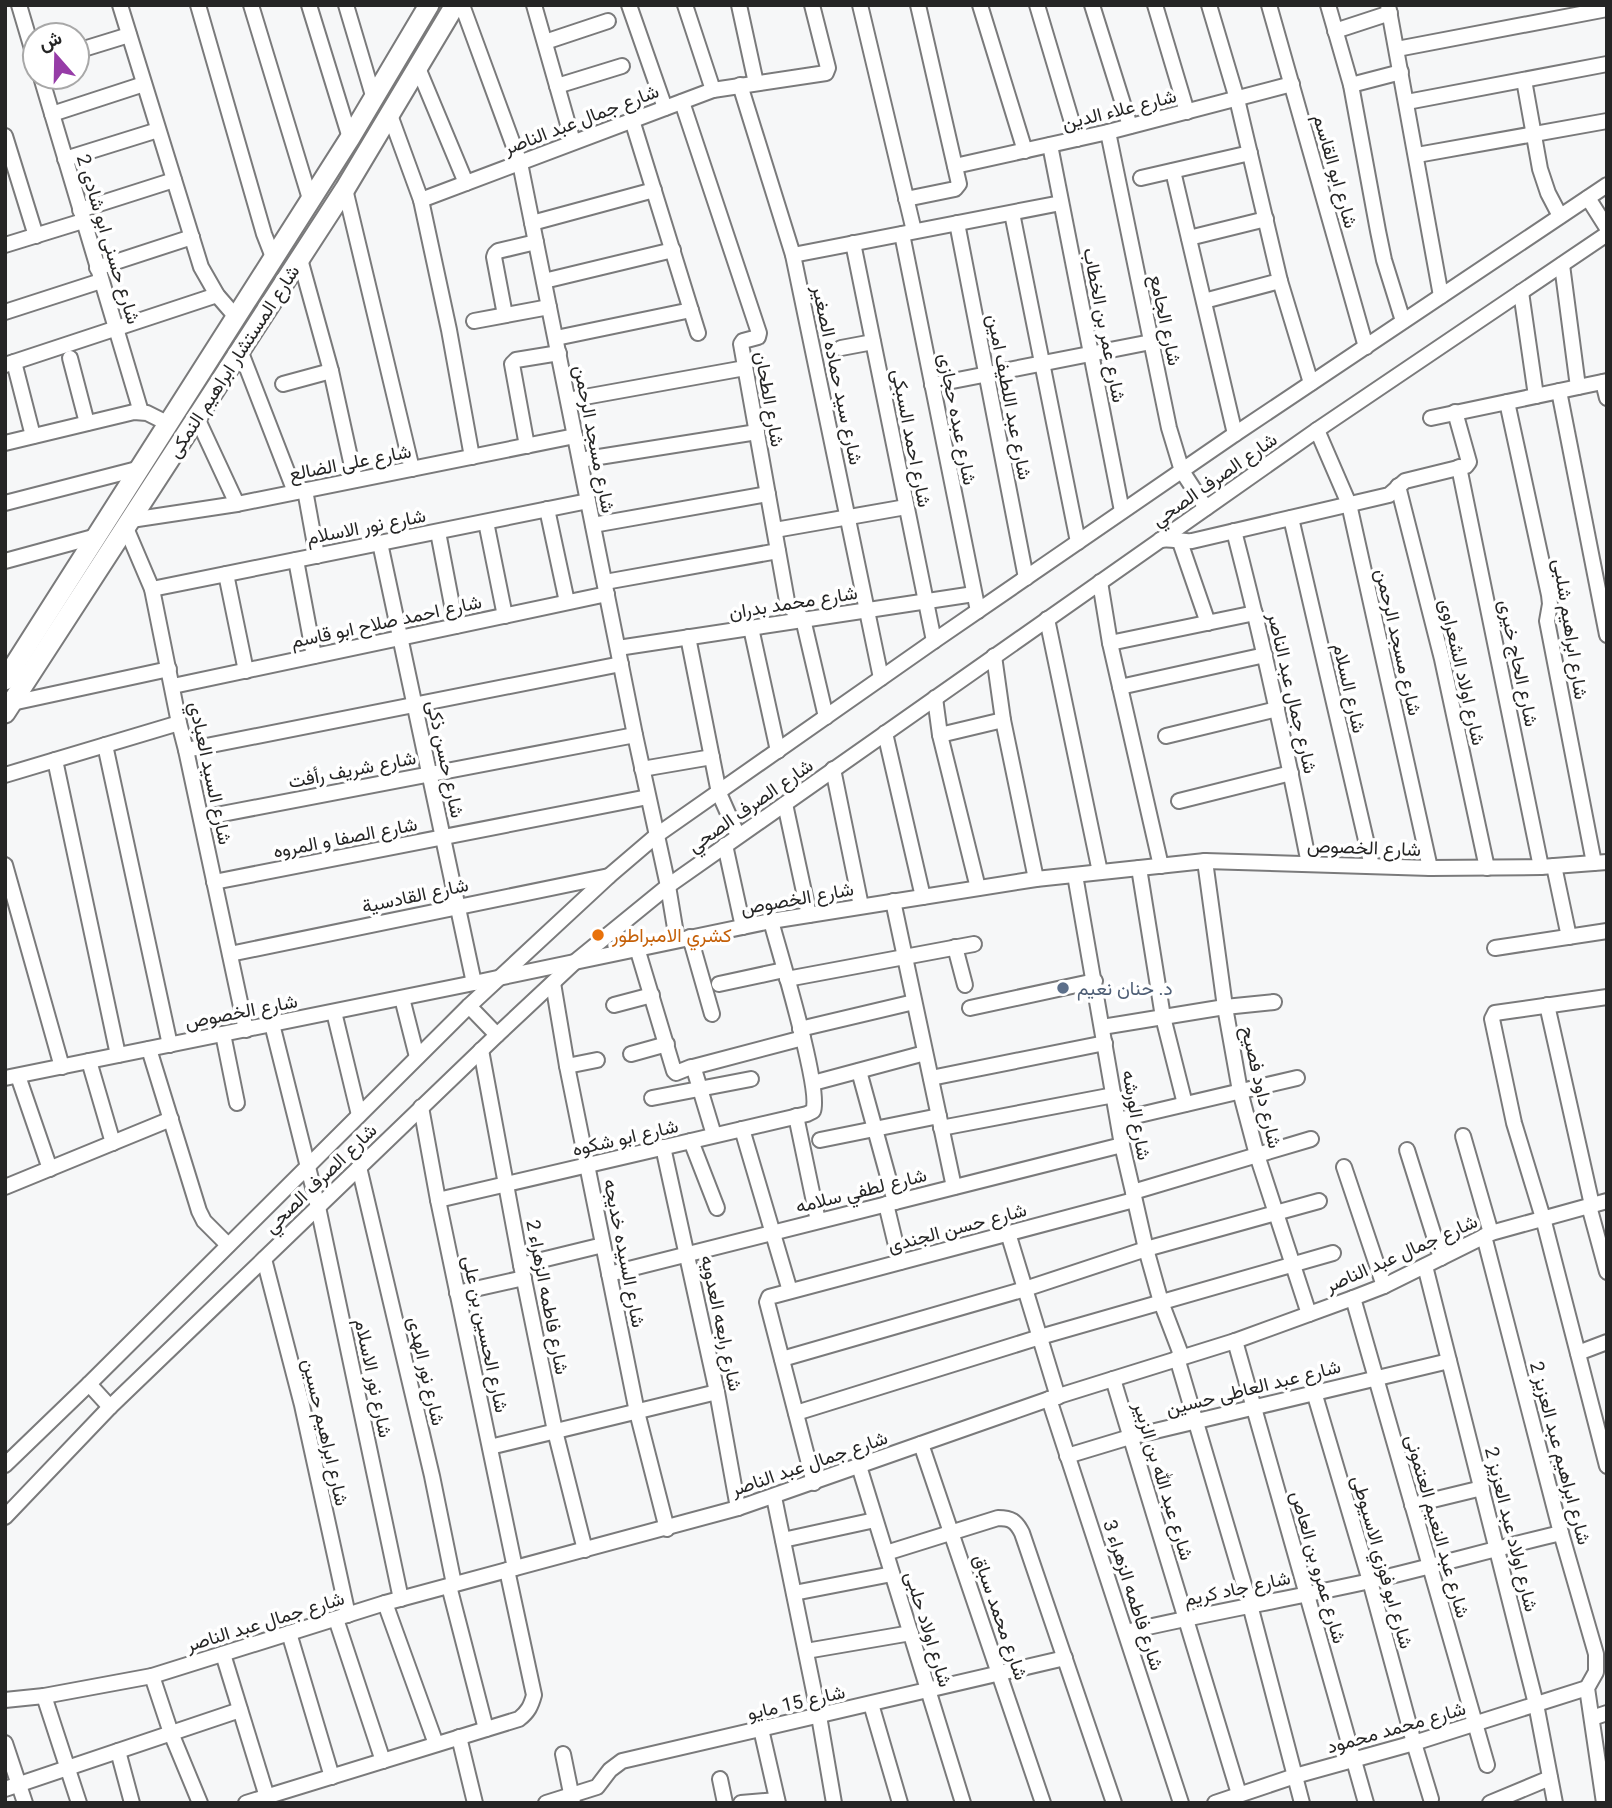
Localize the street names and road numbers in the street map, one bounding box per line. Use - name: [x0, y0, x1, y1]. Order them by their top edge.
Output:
- street label: شارع جمال عبد الناصر: [499, 79, 662, 161]
- street label: شارع علاء الدين: [1060, 84, 1179, 136]
- street label: شارع ابو القاسم: [1307, 112, 1363, 231]
- street label: شارع حسنى ابو شادى 2: [71, 152, 145, 327]
- street label: شارع عمر بن الخطاب: [1077, 246, 1131, 405]
- street label: شارع المستشار ابراهيم النمكى: [162, 261, 305, 463]
- street label: شارع الجامع: [1143, 273, 1186, 368]
- street label: شارع سيد حماده الصغير: [806, 282, 868, 467]
- street label: شارع عبد اللطيف امين: [981, 312, 1037, 482]
- street label: شارع الطحان: [749, 350, 789, 449]
- street label: شارع عبده حجازى: [932, 351, 982, 487]
- street label: شارع مسجد الرحمن: [568, 363, 620, 515]
- street label: شارع احمد السبكى: [886, 367, 936, 509]
- street label: شارع الصرف الصحي: [1147, 428, 1284, 535]
- street label: شارع على الضالع: [287, 439, 414, 488]
- street label: شارع نور الاسلام: [305, 504, 428, 550]
- street label: شارع ابراهيم شلبى: [1547, 557, 1593, 701]
- street label: شارع مسجد الرحمن: [1369, 566, 1427, 718]
- street label: شارع محمد بدران: [727, 581, 859, 625]
- street label: شارع احمد صلاح ابو قاسم: [289, 590, 484, 654]
- street label: شارع اولاد الشعراوى: [1434, 597, 1491, 748]
- street label: شارع الحاج خيرى: [1493, 598, 1543, 729]
- street label: شارع جمال عبد الناصر: [1262, 610, 1322, 776]
- street label: شارع السلام: [1327, 641, 1371, 736]
- street label: شارع حسن ذكى: [421, 698, 469, 820]
- street label: شارع السيد العبادي: [180, 700, 237, 847]
- street label: شارع شريف رأفت: [286, 746, 418, 794]
- street label: شارع الصرف الصحي: [683, 754, 820, 861]
- street label: شارع الصفا و المروه: [271, 812, 419, 864]
- street label: شارع الخصوص: [1306, 834, 1421, 862]
- street label: شارع القادسية: [360, 873, 471, 919]
- street label: شارع الخصوص: [739, 877, 856, 921]
- street label: شارع الخصوص: [183, 989, 300, 1035]
- street label: شارع داود فصيح: [1234, 1024, 1287, 1151]
- street label: شارع الورشه: [1116, 1068, 1156, 1162]
- street label: شارع ابو شكوه: [570, 1114, 681, 1162]
- street label: شارع الصرف الصحي: [259, 1119, 384, 1241]
- street label: شارع لطفي سلامه: [793, 1163, 930, 1222]
- street label: شارع السيده خديجه: [598, 1177, 650, 1330]
- street label: شارع حسن الجندى: [885, 1198, 1029, 1258]
- street label: شارع جمال عبد الناصر: [1321, 1210, 1481, 1299]
- street label: شارع فاطمه الزهراء 2: [520, 1218, 574, 1376]
- street label: شارع الحسين بن على: [457, 1253, 513, 1415]
- street label: شارع رابعه العدويه: [695, 1253, 747, 1394]
- street label: شارع نور الهدى: [402, 1315, 450, 1428]
- street label: شارع نور الاسلام: [349, 1317, 397, 1440]
- street label: شارع عبد العاطى حسين: [1163, 1355, 1343, 1421]
- street label: شارع ابراهيم حسين: [296, 1356, 354, 1508]
- street label: شارع ابراهيم عبد العزيز 2: [1524, 1359, 1596, 1548]
- street label: شارع عبد الله بن الزبير: [1127, 1398, 1199, 1563]
- street label: شارع جمال عبد الناصر: [727, 1426, 891, 1502]
- street label: شارع عبد النعيم العتمونى: [1399, 1432, 1475, 1621]
- street label: شارع اولاد عبد العزيز 2: [1479, 1444, 1543, 1614]
- street label: شارع ابو فوزي الاسيوطى: [1343, 1473, 1418, 1653]
- street label: شارع عمرو بن العاص: [1285, 1488, 1351, 1646]
- street label: شارع فاطمه الزهراء 3: [1097, 1517, 1169, 1674]
- street label: شارع محمد سباق: [967, 1551, 1033, 1683]
- street label: شارع جاد كريم: [1182, 1566, 1293, 1612]
- street label: شارع اولاد حلبى: [899, 1568, 957, 1690]
- street label: شارع جمال عبد الناصر: [182, 1586, 347, 1658]
- street label: شارع 15 مايو: [745, 1680, 847, 1726]
- street label: شارع محمد محمود: [1324, 1697, 1468, 1759]

